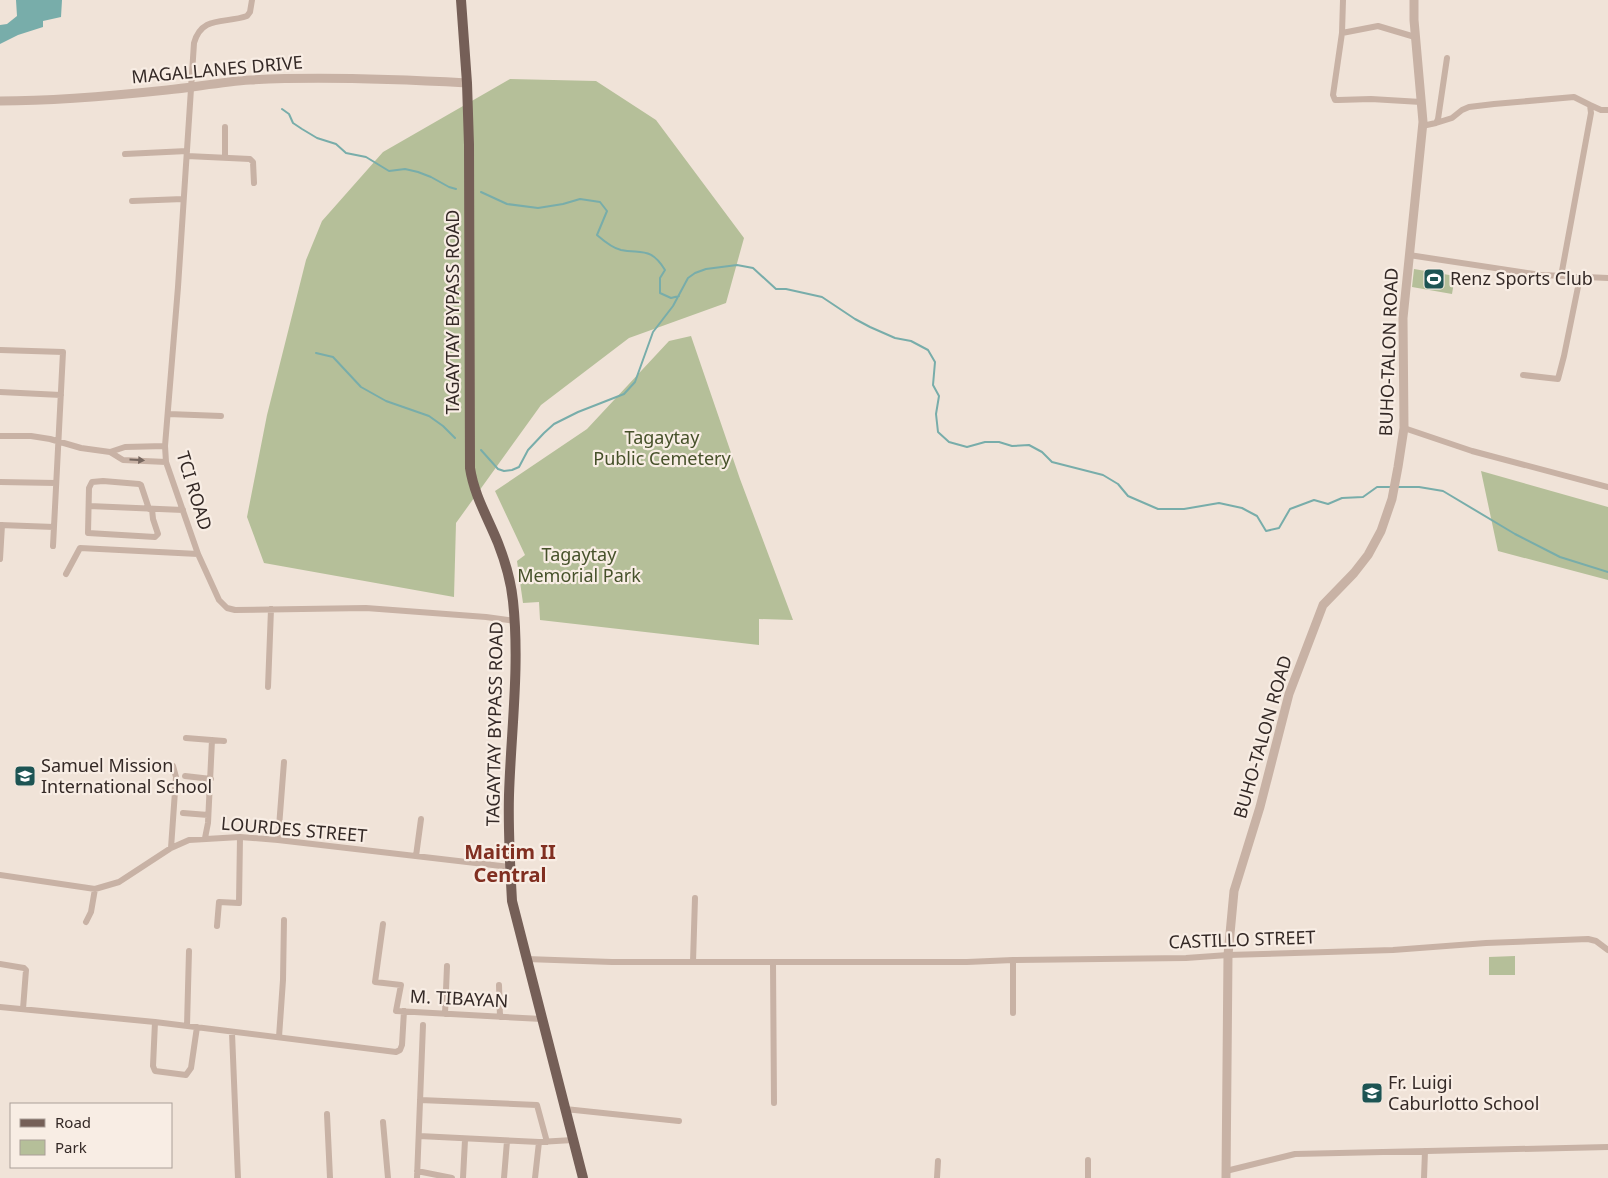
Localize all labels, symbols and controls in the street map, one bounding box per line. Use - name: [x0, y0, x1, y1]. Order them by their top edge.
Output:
- street label: MAGALLANES DRIVE: [130, 50, 304, 88]
- street label: TAGAYTAY BYPASS ROAD: [440, 209, 464, 415]
- place label: Renz Sports Club: [1450, 266, 1593, 290]
- street label: BUHO-TALON ROAD: [1373, 267, 1403, 437]
- sports icon: Renz Sports Club: [1422, 267, 1446, 291]
- park label: Tagaytay Public Cemetery: [593, 425, 732, 470]
- street label: TCI ROAD: [172, 448, 218, 533]
- one-way arrow: [129, 457, 145, 465]
- park label: Tagaytay Memorial Park: [517, 542, 641, 587]
- street label: TAGAYTAY BYPASS ROAD: [480, 621, 508, 827]
- street label: BUHO-TALON ROAD: [1227, 652, 1297, 821]
- place label: Samuel Mission International School: [41, 753, 212, 798]
- school or university icon: Samuel Mission International School: [13, 764, 37, 788]
- street label: LOURDES STREET: [220, 811, 368, 847]
- district label: Maitim II Central: [464, 838, 556, 888]
- street label: CASTILLO STREET: [1168, 924, 1316, 954]
- street label: M. TIBAYAN: [409, 983, 509, 1013]
- place label: Fr. Luigi Caburlotto School: [1388, 1070, 1539, 1115]
- school or university icon: Fr. Luigi Caburlotto School: [1360, 1081, 1384, 1105]
- legend: [10, 1103, 172, 1168]
- text: Road: [55, 1112, 91, 1132]
- text: Park: [55, 1137, 87, 1157]

